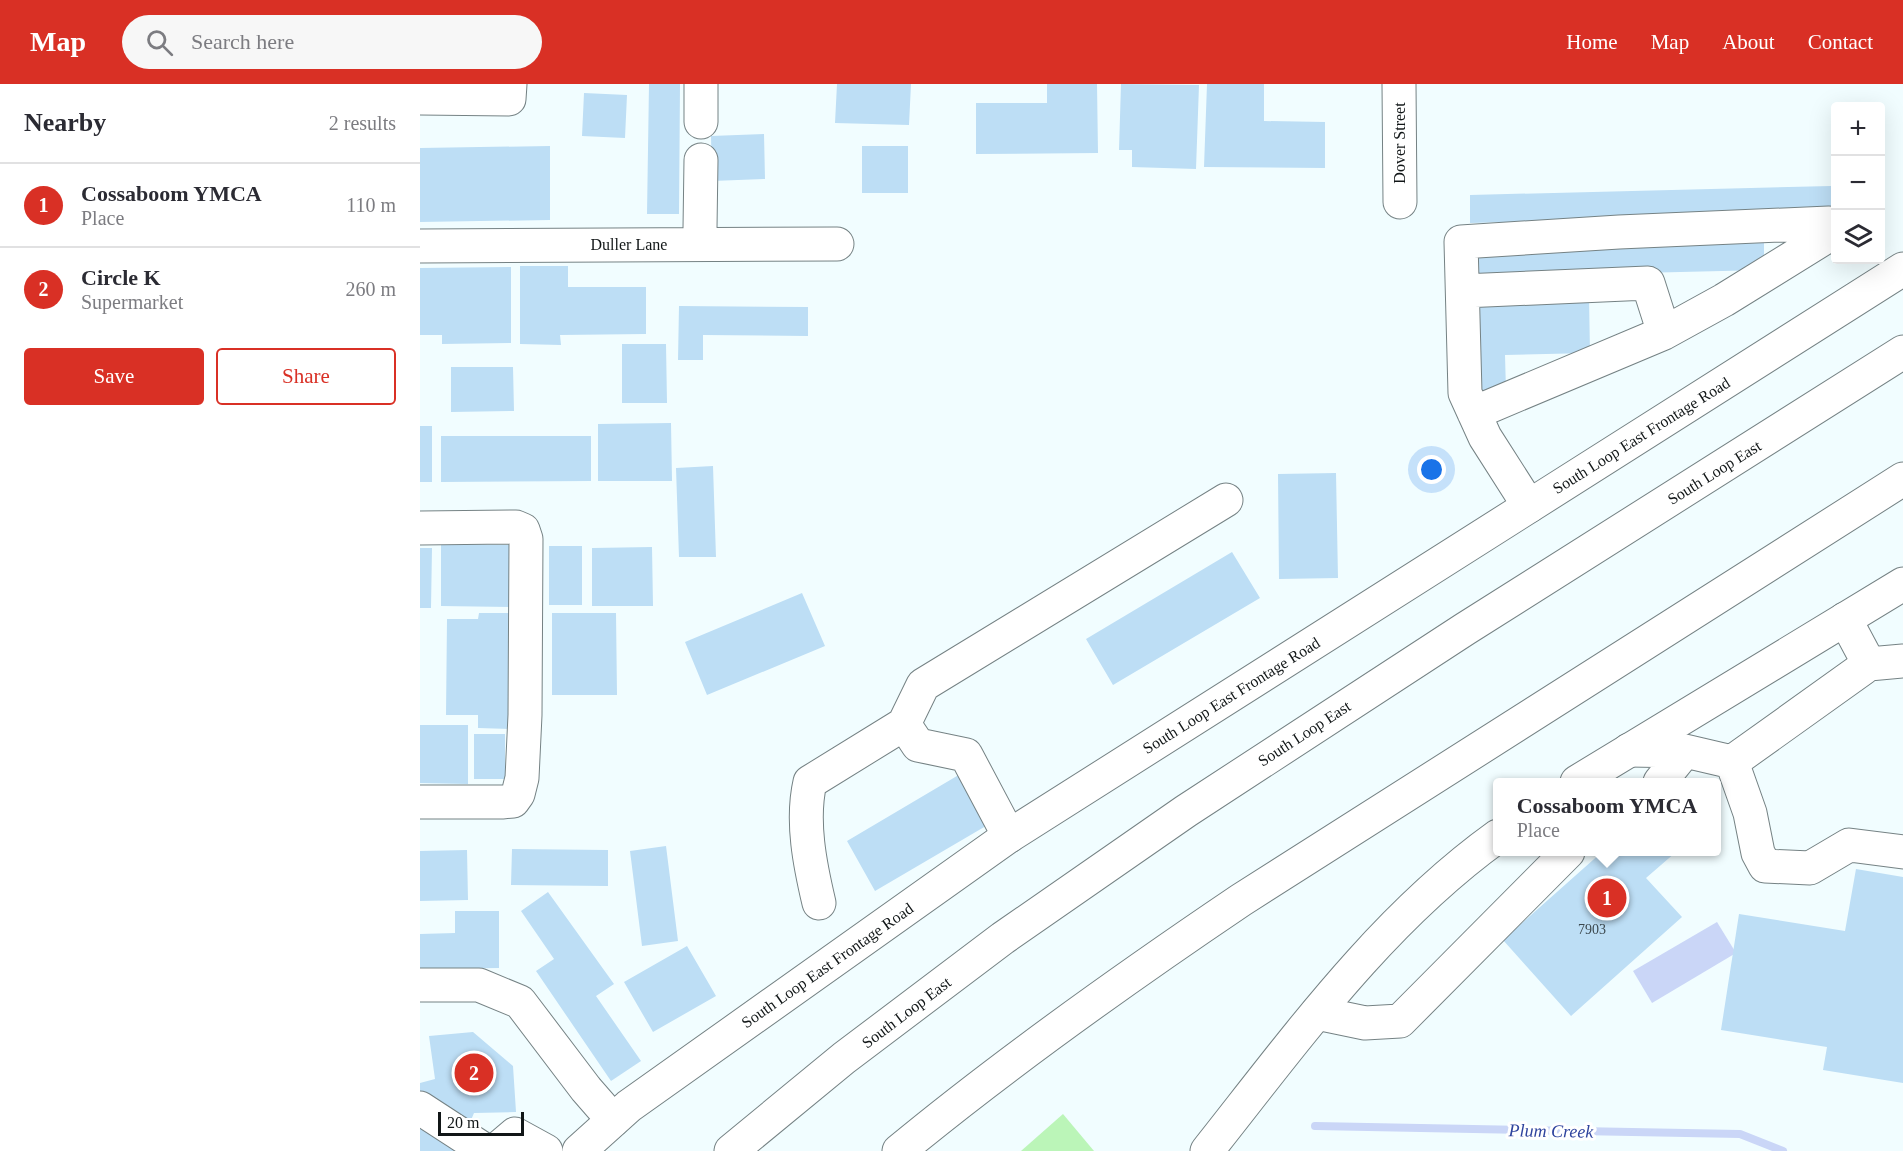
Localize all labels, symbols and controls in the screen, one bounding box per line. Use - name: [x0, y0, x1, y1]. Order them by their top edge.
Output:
- search box: [122, 15, 542, 69]
- text: Map: [30, 26, 86, 57]
- icon: search: [143, 26, 176, 59]
- text: Search here: [191, 29, 294, 54]
- text: Home: [1566, 30, 1618, 54]
- text: Map: [1651, 30, 1689, 54]
- text: About: [1722, 30, 1775, 54]
- text: Contact: [1808, 30, 1873, 54]
- street label: Dover Street: [1391, 102, 1408, 184]
- map controls: [1831, 102, 1885, 264]
- button: +: [1831, 102, 1885, 156]
- text: Nearby: [24, 108, 106, 137]
- text: 2 results: [329, 112, 396, 134]
- button: −: [1831, 156, 1885, 210]
- text: Cossaboom YMCA: [81, 181, 262, 206]
- text: 1: [39, 194, 49, 216]
- text: 110 m: [346, 194, 396, 216]
- text: Place: [81, 207, 124, 229]
- button: layers: [1831, 210, 1885, 264]
- street label: Duller Lane: [591, 236, 667, 253]
- text: Circle K: [81, 265, 161, 290]
- text: 2: [39, 278, 49, 300]
- text: 260 m: [345, 278, 396, 300]
- text: Supermarket: [81, 291, 183, 313]
- button: Save: [24, 348, 204, 405]
- button: Share: [216, 348, 396, 405]
- street label: South Loop East Frontage Road: [1549, 372, 1733, 498]
- street label: South Loop East: [1664, 436, 1764, 508]
- your location: [1417, 455, 1446, 484]
- street label: South Loop East Frontage Road: [1139, 632, 1323, 758]
- street label: South Loop East: [1254, 696, 1354, 770]
- popup: [1493, 778, 1721, 856]
- text: Cossaboom YMCA: [1517, 793, 1697, 818]
- text: Place: [1517, 819, 1560, 841]
- pin: 1: [1588, 876, 1626, 920]
- street label: South Loop East Frontage Road: [737, 898, 917, 1032]
- house number: 7903: [1578, 922, 1606, 937]
- street label: South Loop East: [858, 972, 954, 1052]
- pin: 2: [454, 1050, 494, 1096]
- scale bar: [438, 1109, 524, 1136]
- text: 20 m: [447, 1114, 479, 1131]
- water label: Plum Creek: [1507, 1120, 1595, 1142]

